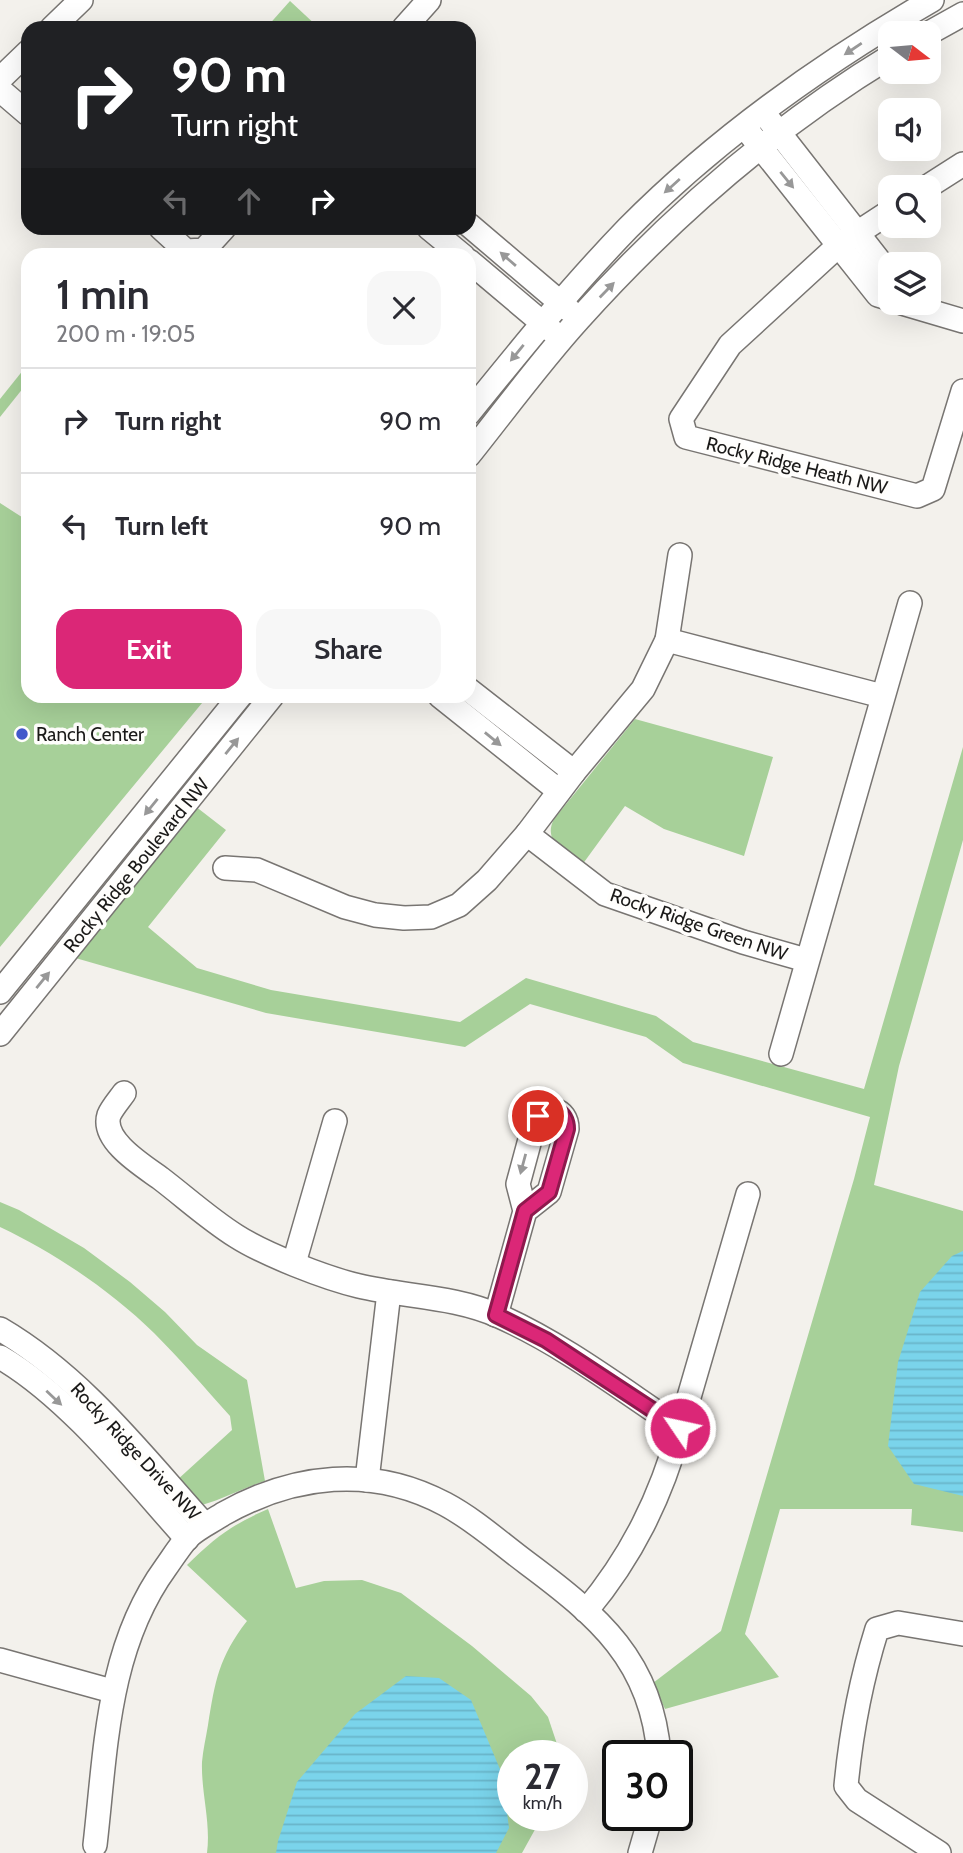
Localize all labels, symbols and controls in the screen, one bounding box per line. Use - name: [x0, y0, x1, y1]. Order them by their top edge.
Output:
- north arrow: [878, 21, 942, 84]
- map controls: [878, 21, 941, 315]
- one-way arrow: [844, 42, 862, 56]
- text: 90 m: [171, 45, 287, 104]
- icon: right: [56, 49, 147, 140]
- button: sound: [878, 98, 941, 161]
- text: Turn right: [171, 105, 298, 144]
- one-way arrow: [780, 171, 795, 189]
- button: search: [878, 175, 941, 238]
- one-way arrow: [664, 178, 681, 194]
- icon: left: [157, 182, 195, 220]
- icon: ahead: [230, 182, 268, 220]
- icon: right: [303, 182, 341, 220]
- one-way arrow: [500, 252, 517, 267]
- button: layers: [878, 252, 941, 315]
- text: 1 min: [56, 268, 150, 320]
- button: close: [367, 271, 441, 345]
- one-way arrow: [598, 282, 614, 299]
- text: 200 m · 19:05: [56, 320, 195, 348]
- one-way arrow: [510, 343, 525, 361]
- icon: right: [56, 402, 94, 440]
- text: Turn right: [115, 405, 221, 437]
- text: 90 m: [379, 405, 441, 437]
- street label: Rocky Ridge Heath NW: [704, 432, 890, 499]
- icon: left: [56, 507, 94, 545]
- text: Turn left: [115, 510, 208, 542]
- text: 90 m: [379, 510, 441, 542]
- button: Exit: [56, 609, 242, 689]
- button: Share: [256, 609, 441, 689]
- place label: Ranch Center: [36, 723, 144, 746]
- marker: Ranch Center: [14, 726, 30, 742]
- one-way arrow: [485, 731, 502, 746]
- one-way arrow: [224, 738, 239, 755]
- street label: Rocky Ridge Boulevard NW: [59, 773, 214, 957]
- one-way arrow: [143, 797, 158, 815]
- street label: Rocky Ridge Green NW: [607, 883, 791, 966]
- one-way arrow: [35, 972, 50, 990]
- pin: [508, 1086, 568, 1146]
- icon: arrive: [519, 1097, 557, 1135]
- one-way arrow: [518, 1154, 528, 1175]
- street label: Rocky Ridge Drive NW: [66, 1378, 205, 1525]
- one-way arrow: [45, 1390, 62, 1406]
- position arrow: [643, 1391, 717, 1465]
- speed limit sign: 30: [602, 1740, 693, 1831]
- text: 27: [524, 1755, 561, 1798]
- text: km/h: [523, 1792, 562, 1814]

